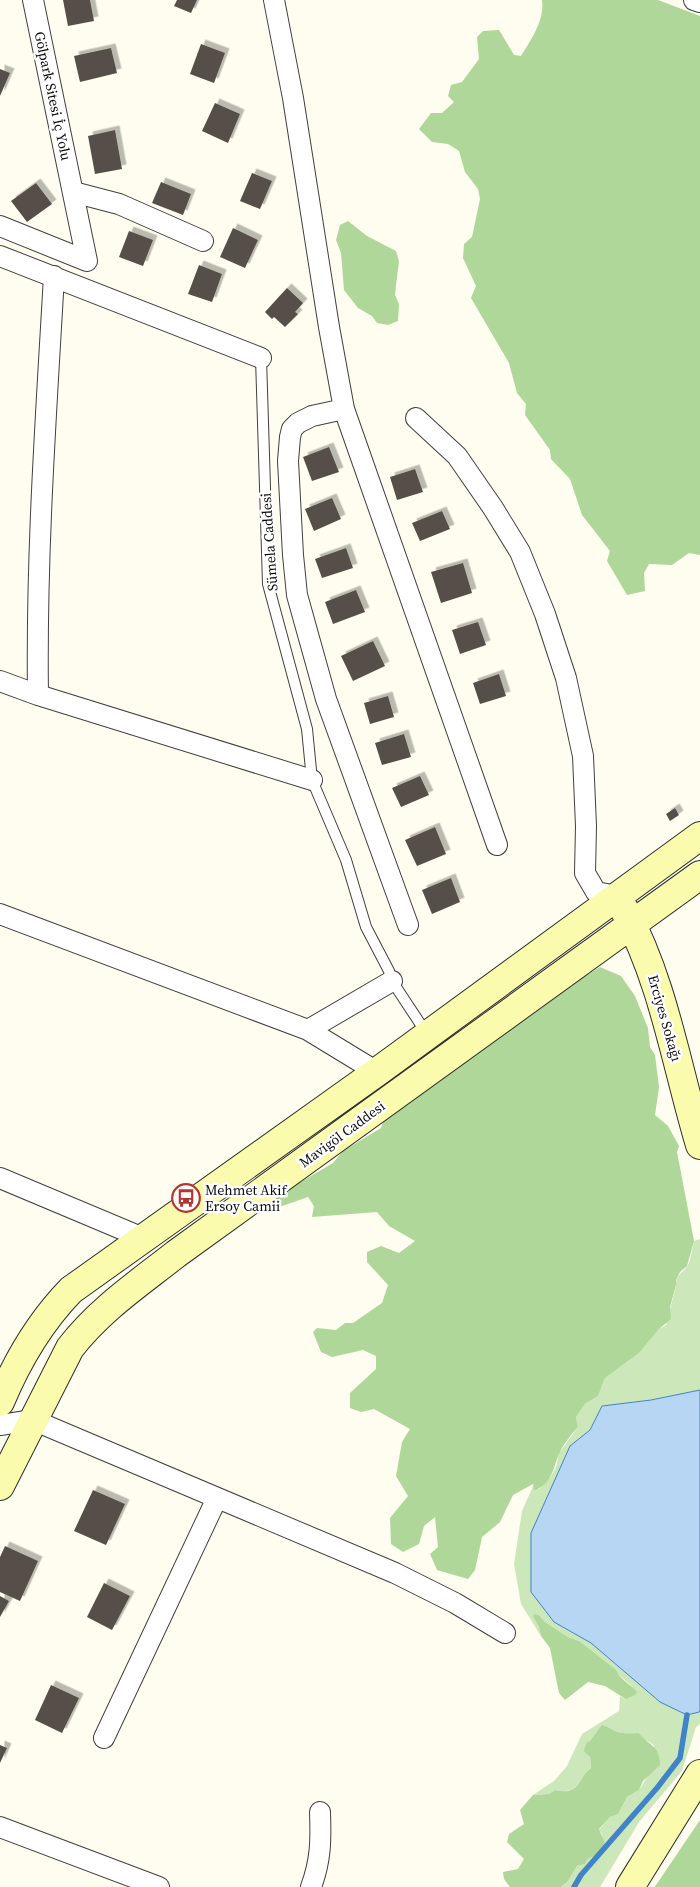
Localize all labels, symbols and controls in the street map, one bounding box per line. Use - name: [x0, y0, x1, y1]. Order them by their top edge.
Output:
- street label: Gölpark Sitesi İç Yolu: [30, 30, 76, 162]
- street label: Sümela Caddesi: [256, 492, 282, 592]
- street label: Erciyes Sokağı: [643, 972, 687, 1064]
- street label: Mavigöl Caddesi: [295, 1096, 389, 1172]
- place label: Mehmet Akif Ersoy Camii: [205, 1180, 287, 1216]
- bus stop icon: Mehmet Akif Ersoy Camii: [171, 1183, 201, 1213]

